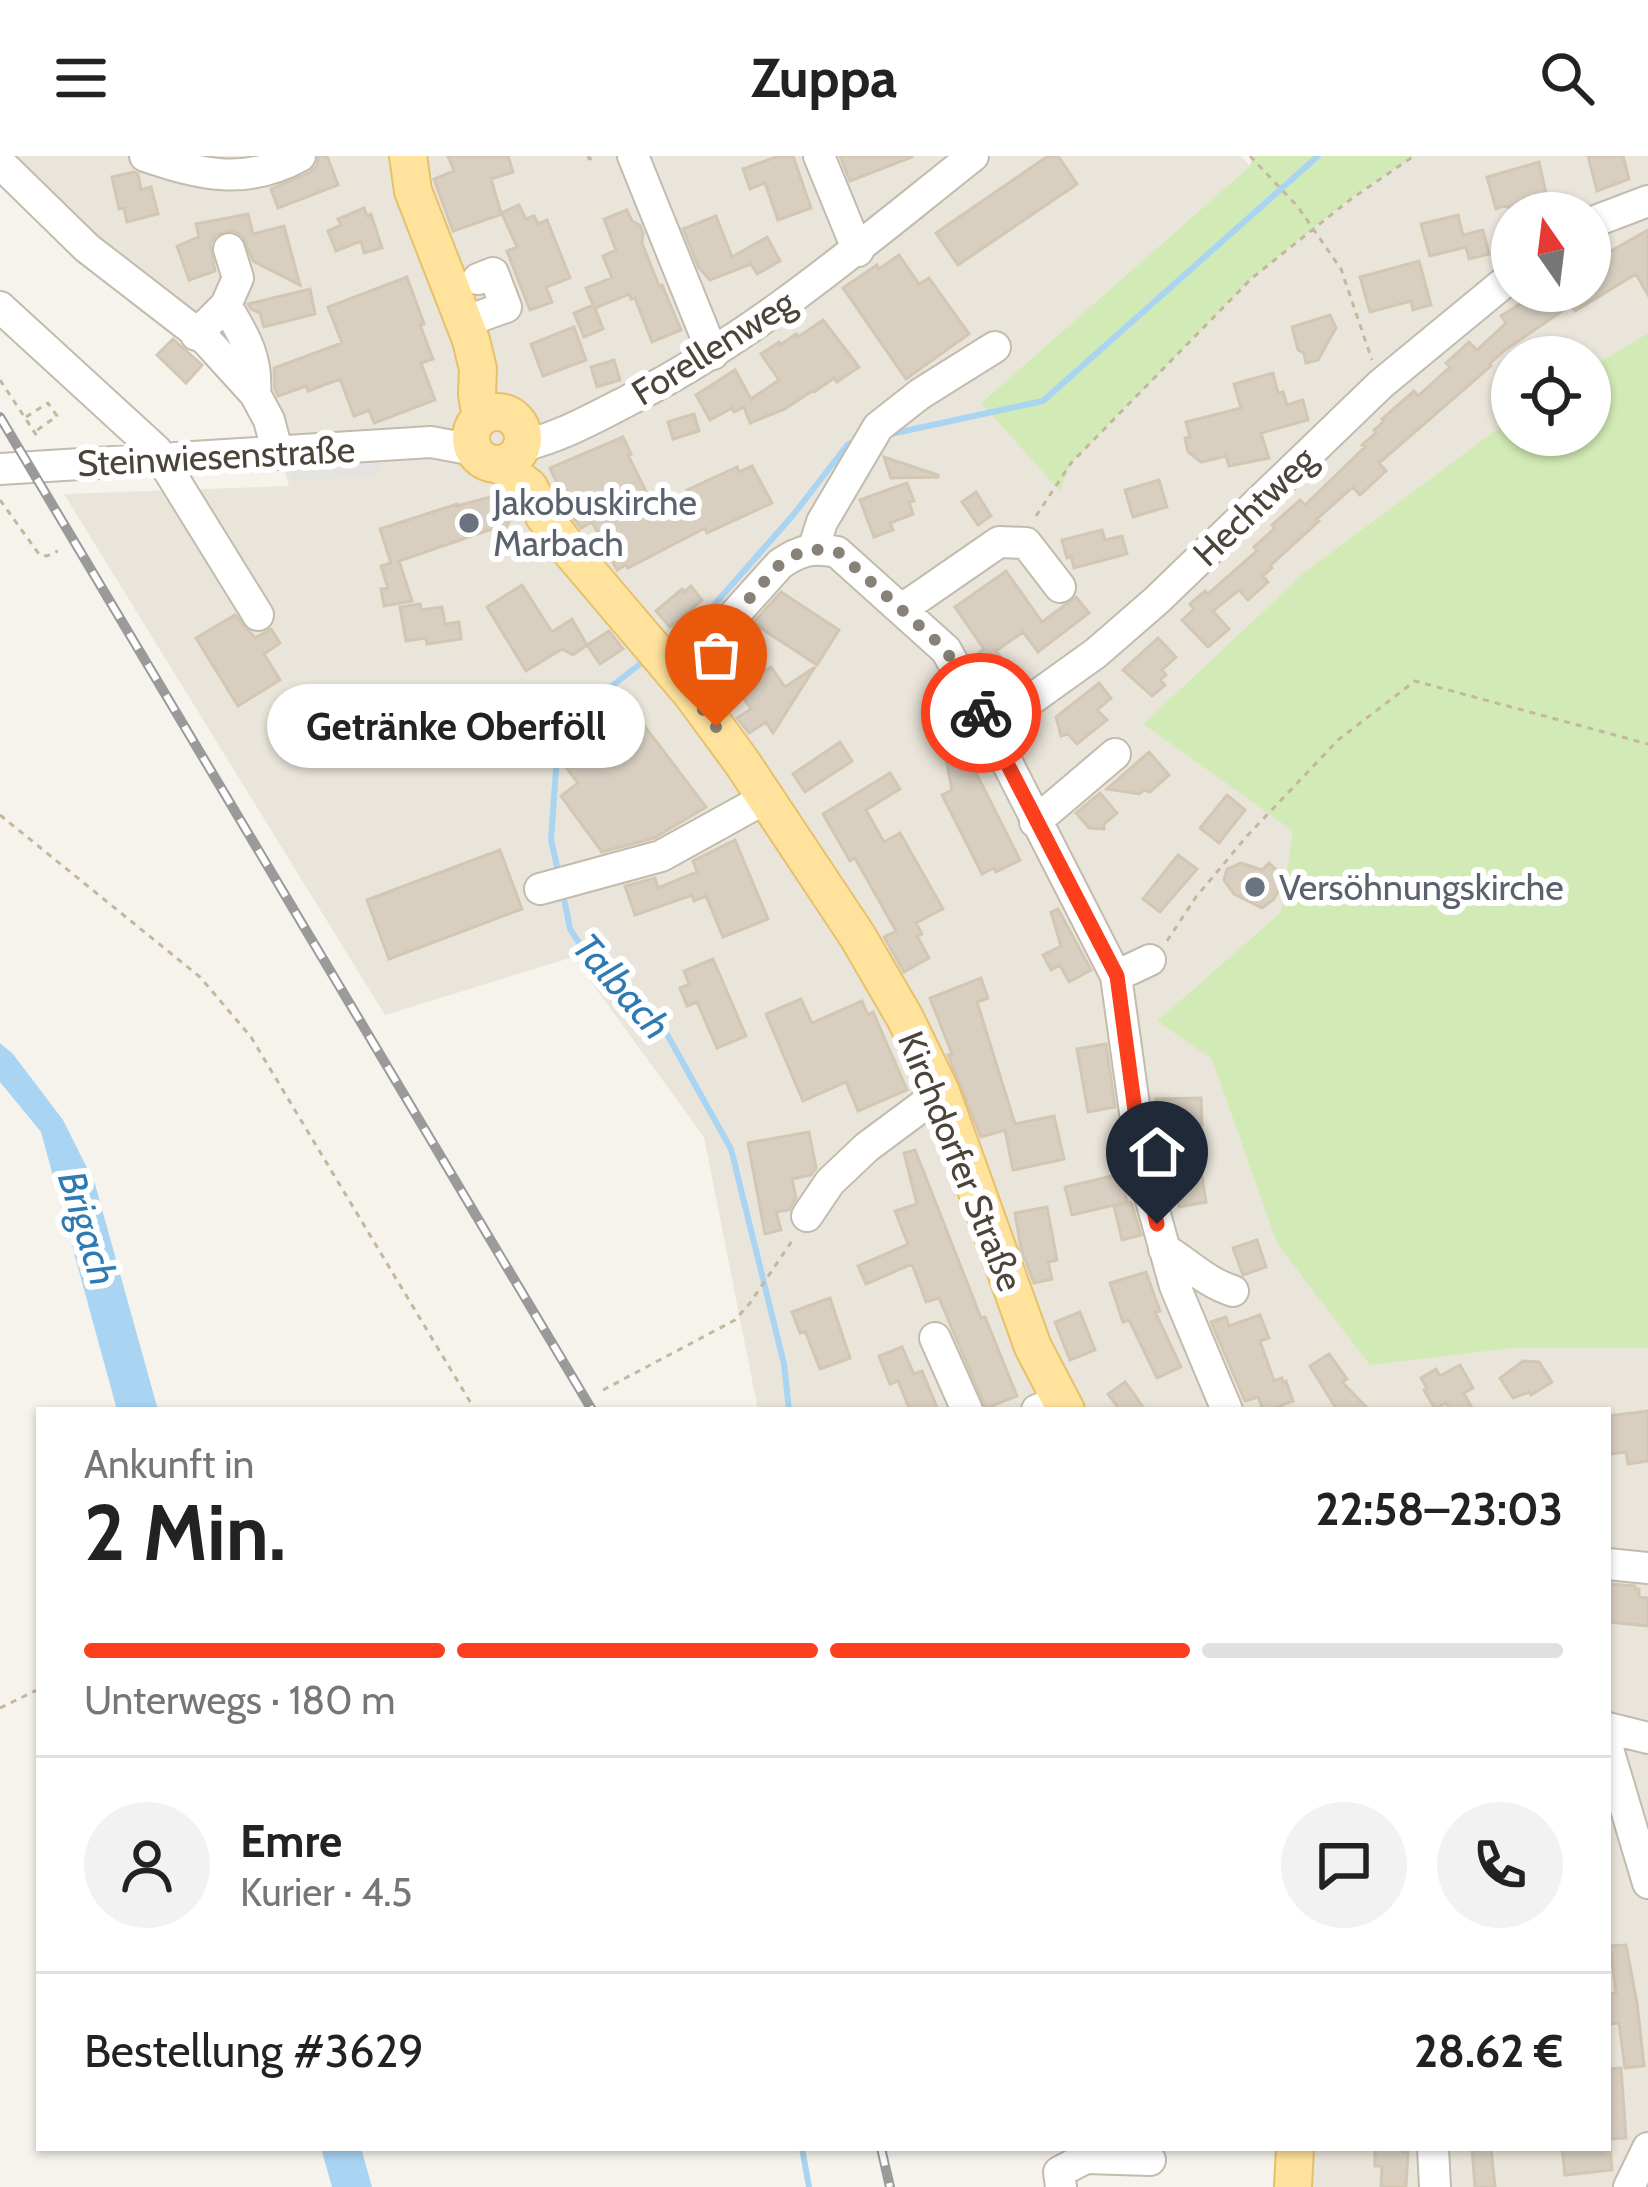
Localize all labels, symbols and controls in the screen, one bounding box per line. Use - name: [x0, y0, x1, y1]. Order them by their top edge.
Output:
- icon: menu: [48, 45, 114, 111]
- text: Zuppa: [751, 45, 897, 111]
- icon: search: [1534, 45, 1600, 111]
- north arrow: [1491, 192, 1611, 312]
- map controls: [1491, 192, 1611, 456]
- street label: Forellenweg: [623, 279, 803, 414]
- button: locate: [1491, 336, 1611, 456]
- street label: Steinwiesenstraße: [76, 427, 356, 485]
- street label: Hechtweg: [1184, 436, 1325, 575]
- place label: Jakobuskirche Marbach: [492, 480, 697, 565]
- marker: Jakobuskirche Marbach: [456, 510, 482, 536]
- pin: [665, 604, 767, 727]
- icon: bag: [683, 622, 749, 688]
- courier: [921, 653, 1041, 773]
- icon: bike: [948, 680, 1014, 746]
- callout: Getränke Oberföll: [266, 685, 644, 769]
- text: Getränke Oberföll: [306, 702, 606, 750]
- place label: Versöhnungskirche: [1279, 865, 1564, 909]
- marker: Versöhnungskirche: [1242, 874, 1268, 900]
- water label: Talbach: [563, 923, 681, 1049]
- street label: Kirchdorfer Straße: [889, 1025, 1033, 1297]
- pin: [1106, 1101, 1208, 1224]
- icon: home: [1124, 1119, 1190, 1185]
- water label: Brigach: [48, 1165, 128, 1291]
- text: Ankunft in: [84, 1440, 254, 1488]
- text: 22:58–23:03: [1316, 1482, 1563, 1536]
- text: 2 Min.: [84, 1485, 286, 1580]
- text: Unterwegs · 180 m: [84, 1676, 395, 1724]
- button: person: [84, 1802, 210, 1928]
- button: chat: [1281, 1802, 1407, 1928]
- button: phone: [1437, 1802, 1563, 1928]
- text: Emre: [240, 1814, 342, 1868]
- text: Kurier · 4.5: [240, 1868, 412, 1916]
- text: Bestellung #3629: [84, 2024, 424, 2078]
- text: 28.62 €: [1414, 2024, 1563, 2078]

